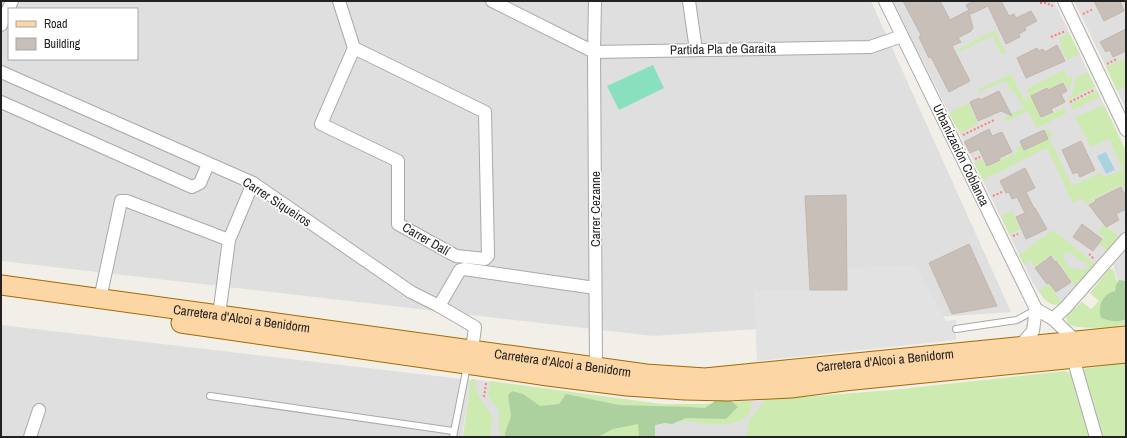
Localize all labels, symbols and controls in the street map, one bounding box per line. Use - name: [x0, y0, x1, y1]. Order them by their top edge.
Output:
- legend: [8, 8, 138, 60]
- text: Road: [44, 16, 68, 32]
- text: Building: [44, 36, 81, 52]
- street label: Partida Pla de Garaita: [670, 40, 776, 58]
- street label: Urbanización Coblanca: [929, 101, 993, 209]
- street label: Carrer Cezanne: [587, 171, 604, 247]
- street label: Carrer Siqueiros: [239, 173, 315, 231]
- street label: Carrer Dalí: [399, 219, 454, 260]
- street label: Carretera d'Alcoi a Benidorm: [172, 300, 311, 336]
- street label: Carretera d'Alcoi a Benidorm: [493, 345, 632, 380]
- street label: Carretera d'Alcoi a Benidorm: [815, 345, 954, 375]

